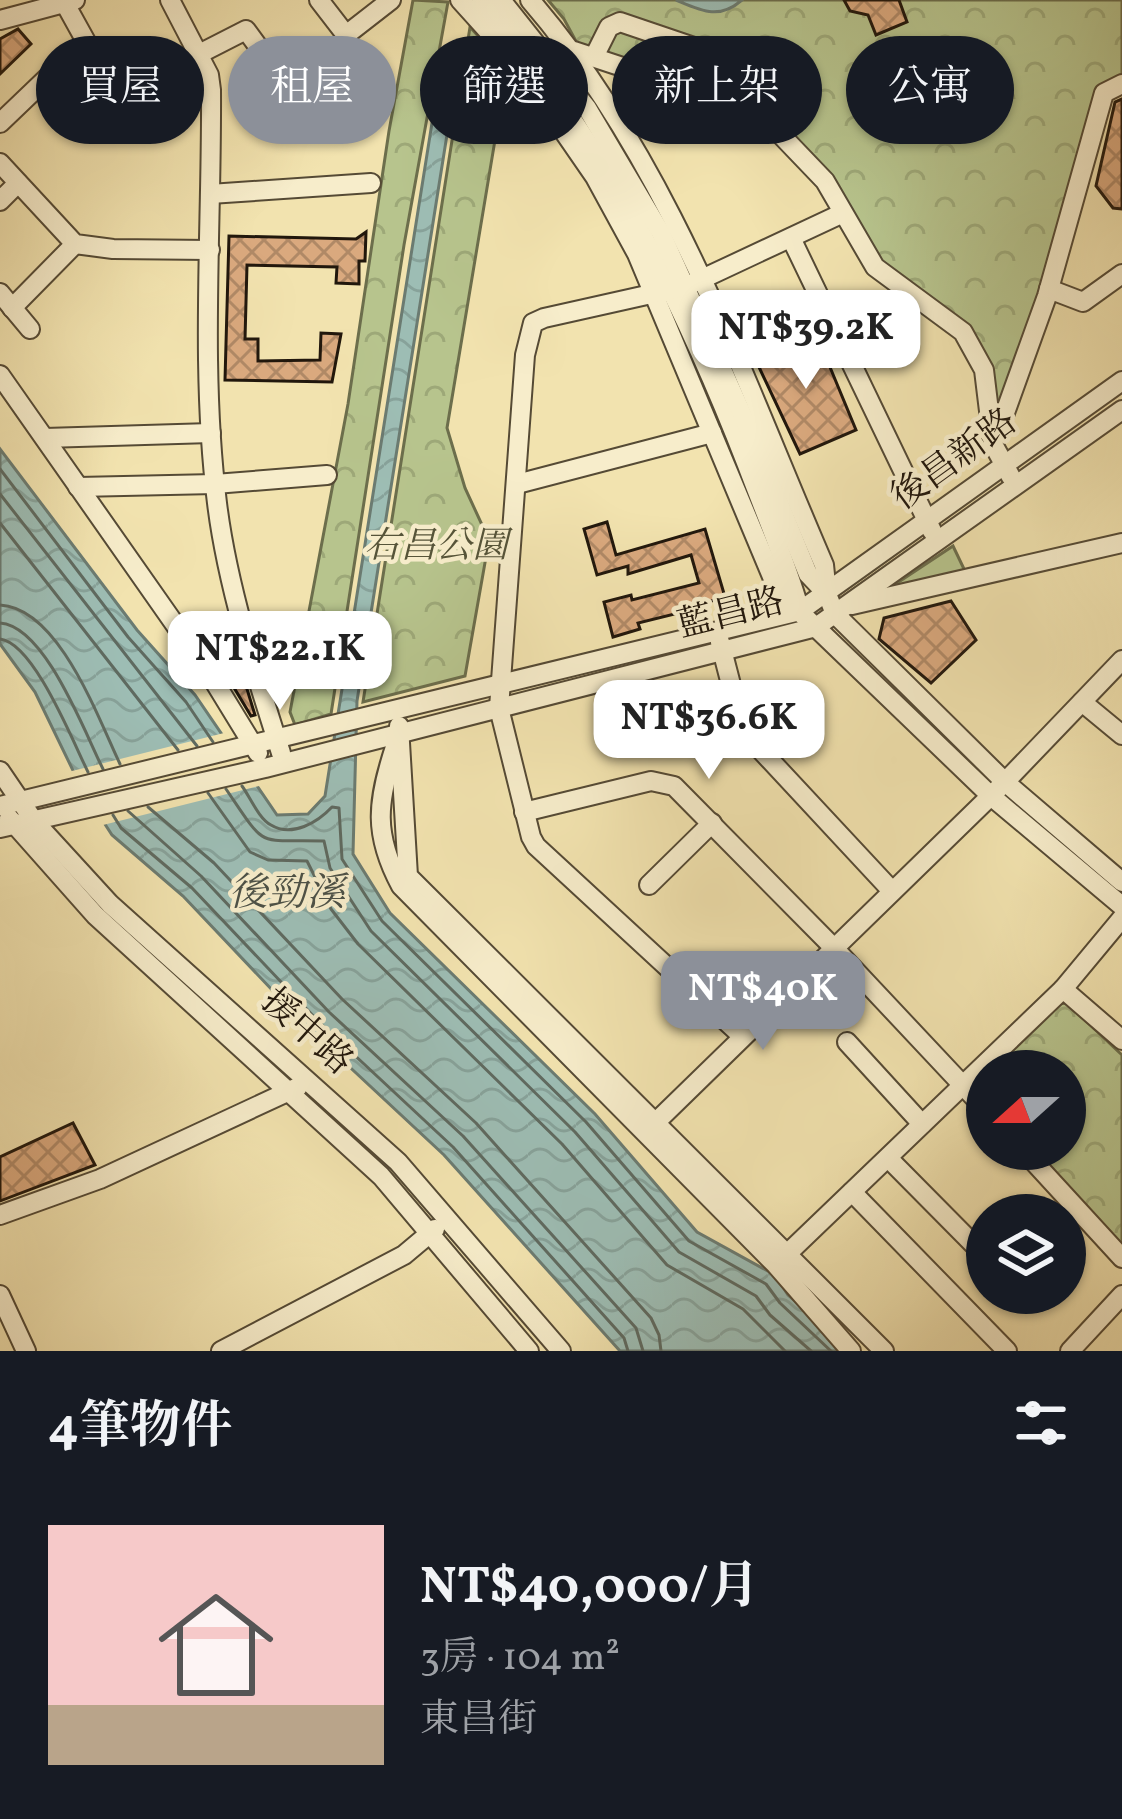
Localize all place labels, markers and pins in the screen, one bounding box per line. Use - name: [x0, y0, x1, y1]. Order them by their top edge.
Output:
- pin: NT$39.2K: [682, 290, 930, 392]
- pin: NT$22.1K: [156, 611, 404, 713]
- pin: NT$36.6K: [585, 680, 833, 782]
- pin: NT$40K: [665, 951, 861, 1053]

